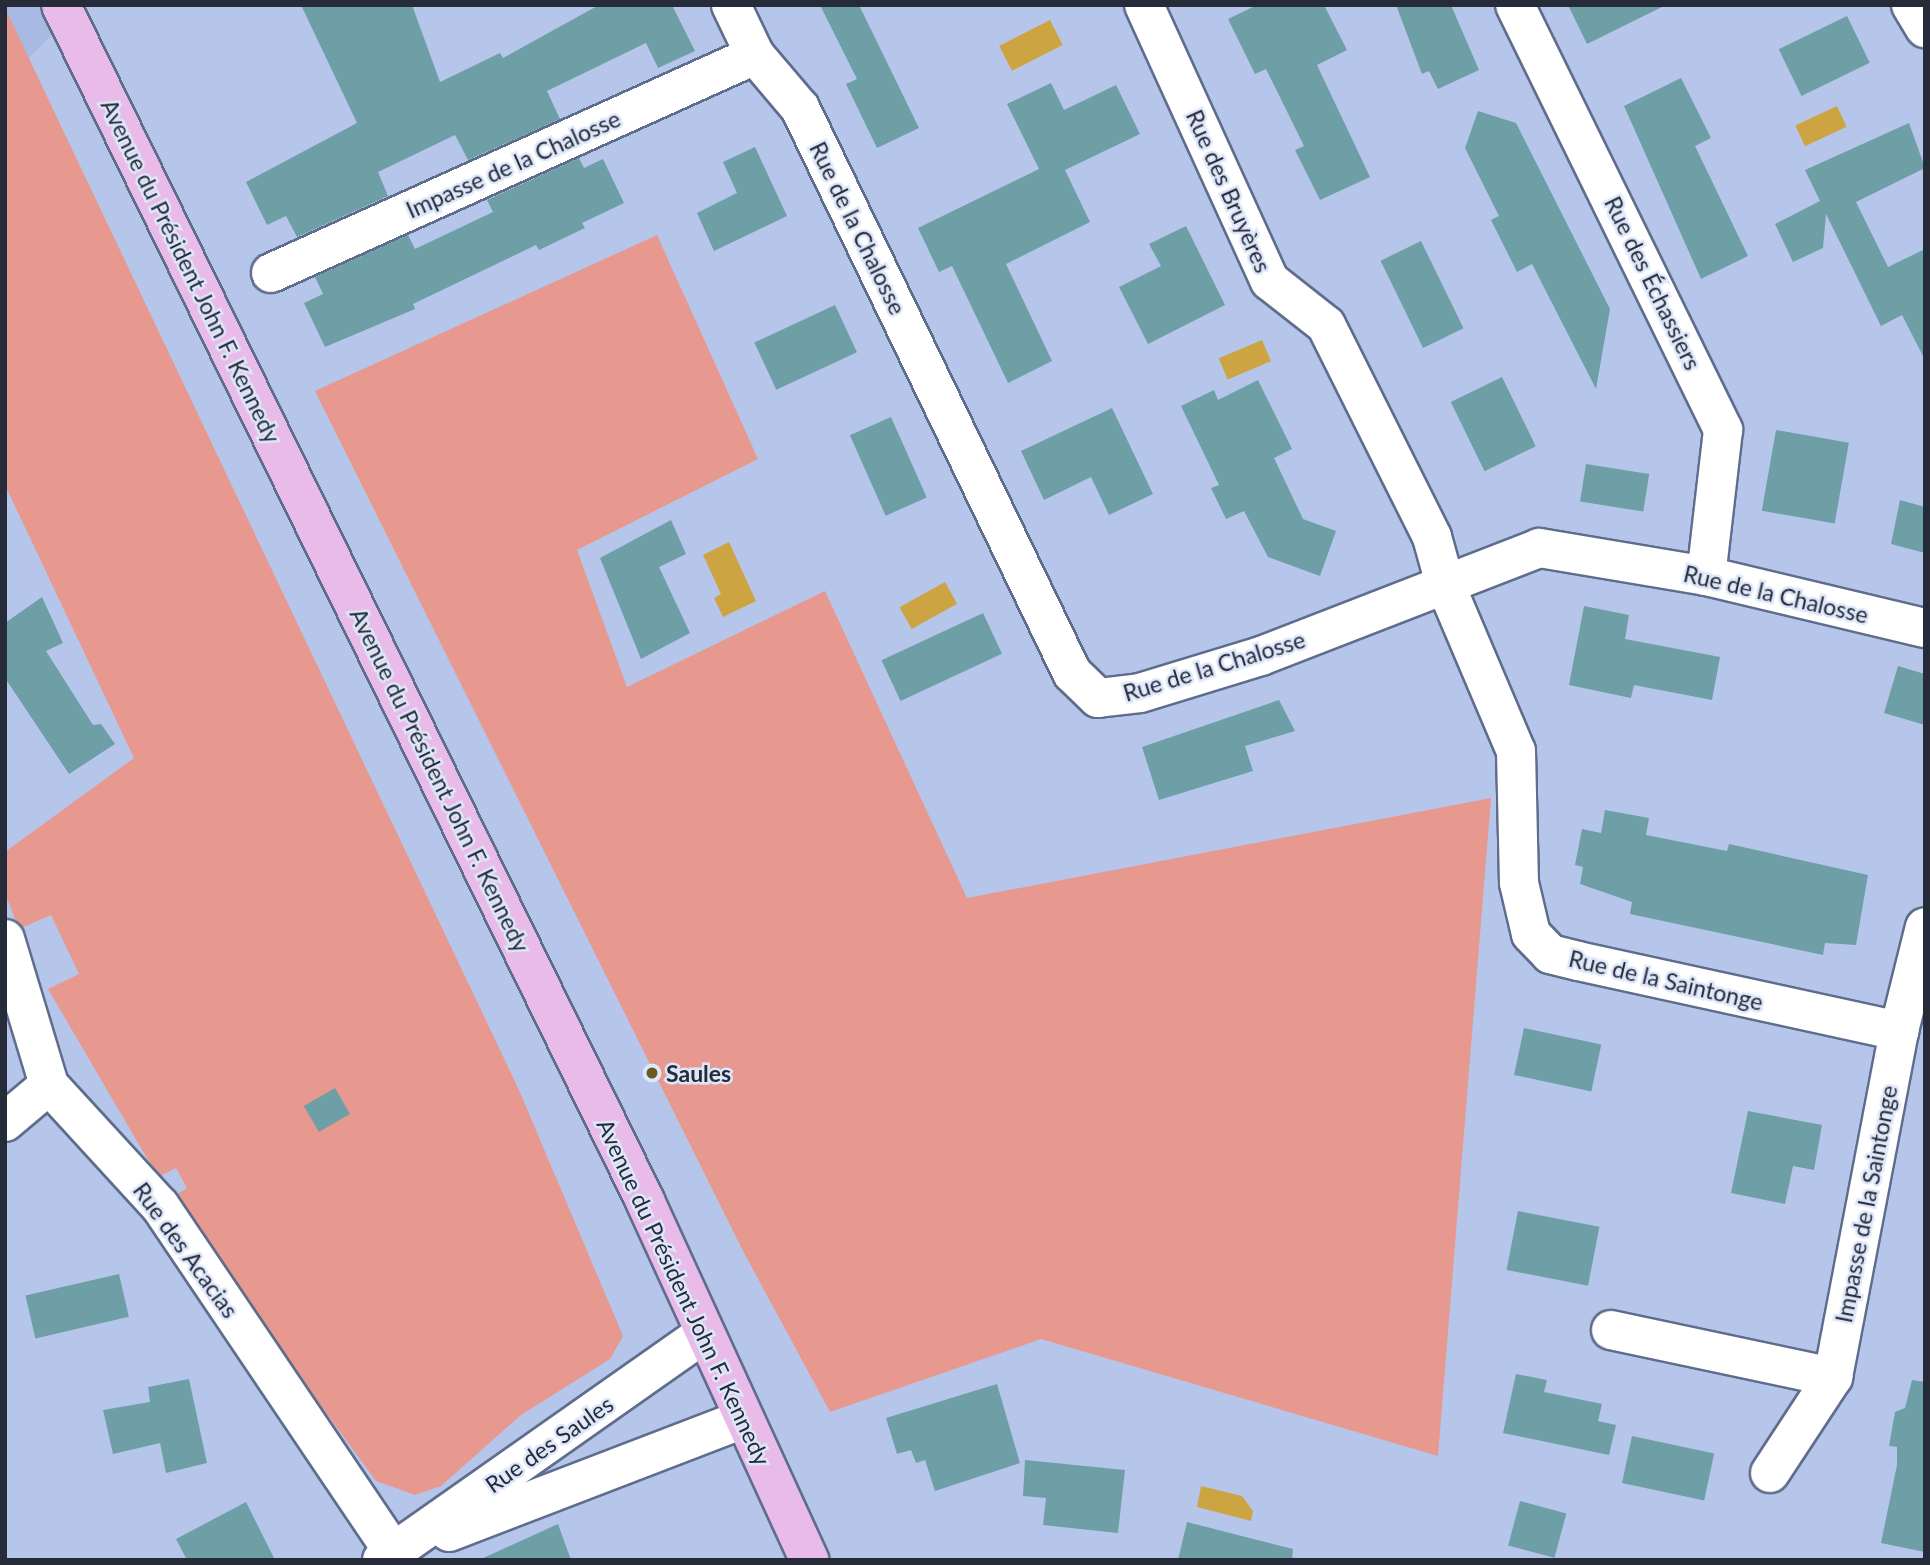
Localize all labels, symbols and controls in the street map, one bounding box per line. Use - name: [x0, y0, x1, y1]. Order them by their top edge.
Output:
- street label: Avenue du Président John F. Kennedy: [95, 94, 287, 448]
- street label: Impasse de la Chalosse: [402, 104, 624, 224]
- street label: Rue des Bruyères: [1181, 105, 1277, 277]
- street label: Rue de la Chalosse: [804, 137, 912, 319]
- street label: Rue des Échassiers: [1599, 192, 1707, 374]
- street label: Rue de la Chalosse: [1681, 559, 1871, 629]
- street label: Avenue du Président John F. Kennedy: [344, 603, 536, 957]
- street label: Rue de la Chalosse: [1120, 625, 1308, 707]
- street label: Rue de la Saintonge: [1566, 944, 1766, 1016]
- place label: Saules: [666, 1059, 731, 1087]
- marker: Saules: [644, 1065, 660, 1081]
- street label: Impasse de la Saintonge: [1829, 1083, 1903, 1325]
- street label: Avenue du Président John F. Kennedy: [591, 1114, 777, 1470]
- street label: Rue des Acacias: [127, 1177, 245, 1323]
- street label: Rue des Saules: [480, 1390, 618, 1498]

